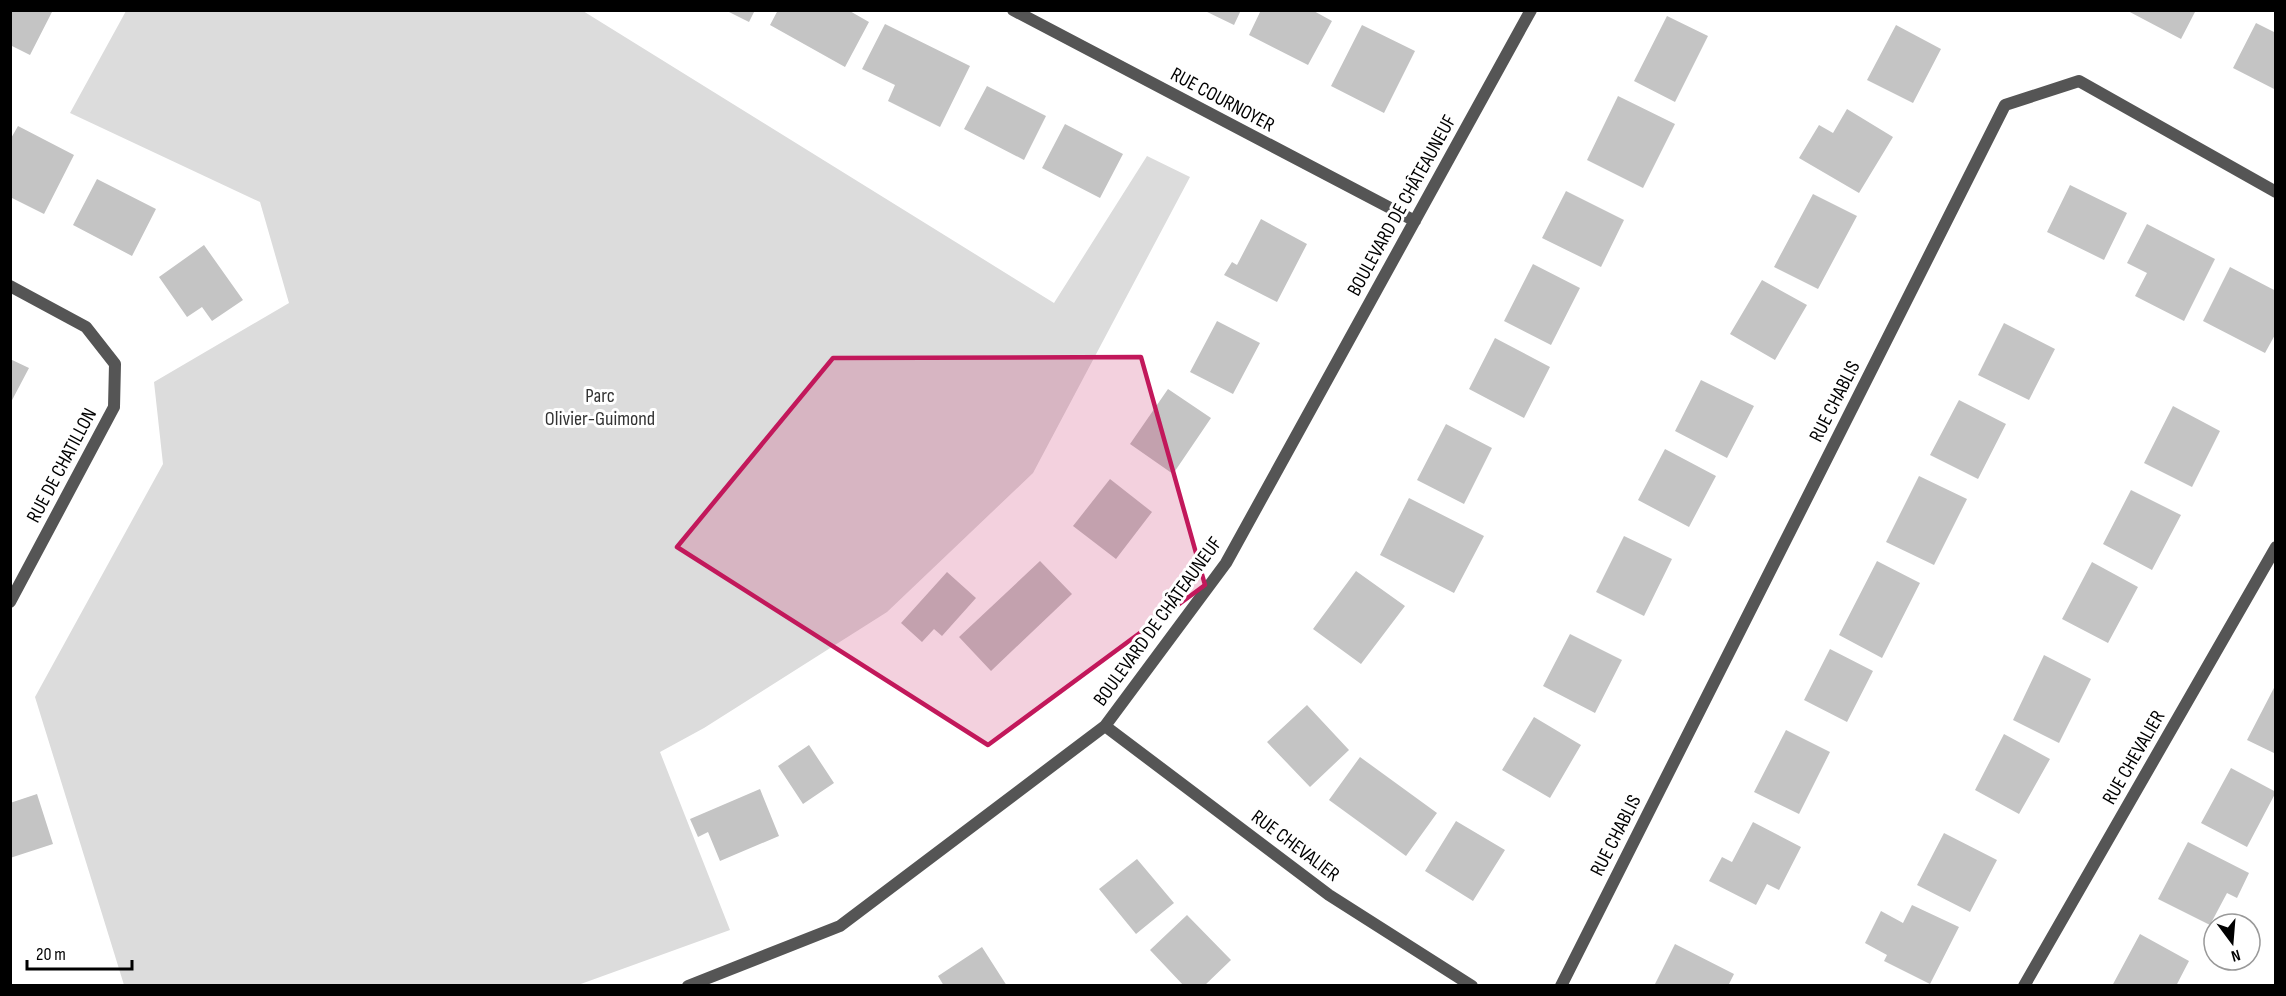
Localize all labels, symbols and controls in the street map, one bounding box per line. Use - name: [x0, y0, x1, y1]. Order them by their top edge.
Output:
- street label: RUE COURNOYER: [1166, 62, 1279, 137]
- street label: BOULEVARD DE CHÂTEAUNEUF: [1342, 111, 1462, 300]
- street label: RUE CHABLIS: [1804, 357, 1866, 446]
- park label: Parc Olivier-Guimond: [545, 384, 655, 431]
- street label: RUE DE CHATILLON: [22, 404, 102, 527]
- street label: BOULEVARD DE CHÂTEAUNEUF: [1088, 532, 1227, 711]
- street label: RUE CHEVALIER: [2097, 706, 2170, 809]
- street label: RUE CHABLIS: [1585, 791, 1647, 880]
- street label: RUE CHEVALIER: [1246, 805, 1344, 887]
- north arrow: [2202, 912, 2262, 972]
- scale bar: [27, 933, 132, 971]
- text: 20 m: [36, 944, 66, 965]
- text: N: [2229, 945, 2242, 965]

